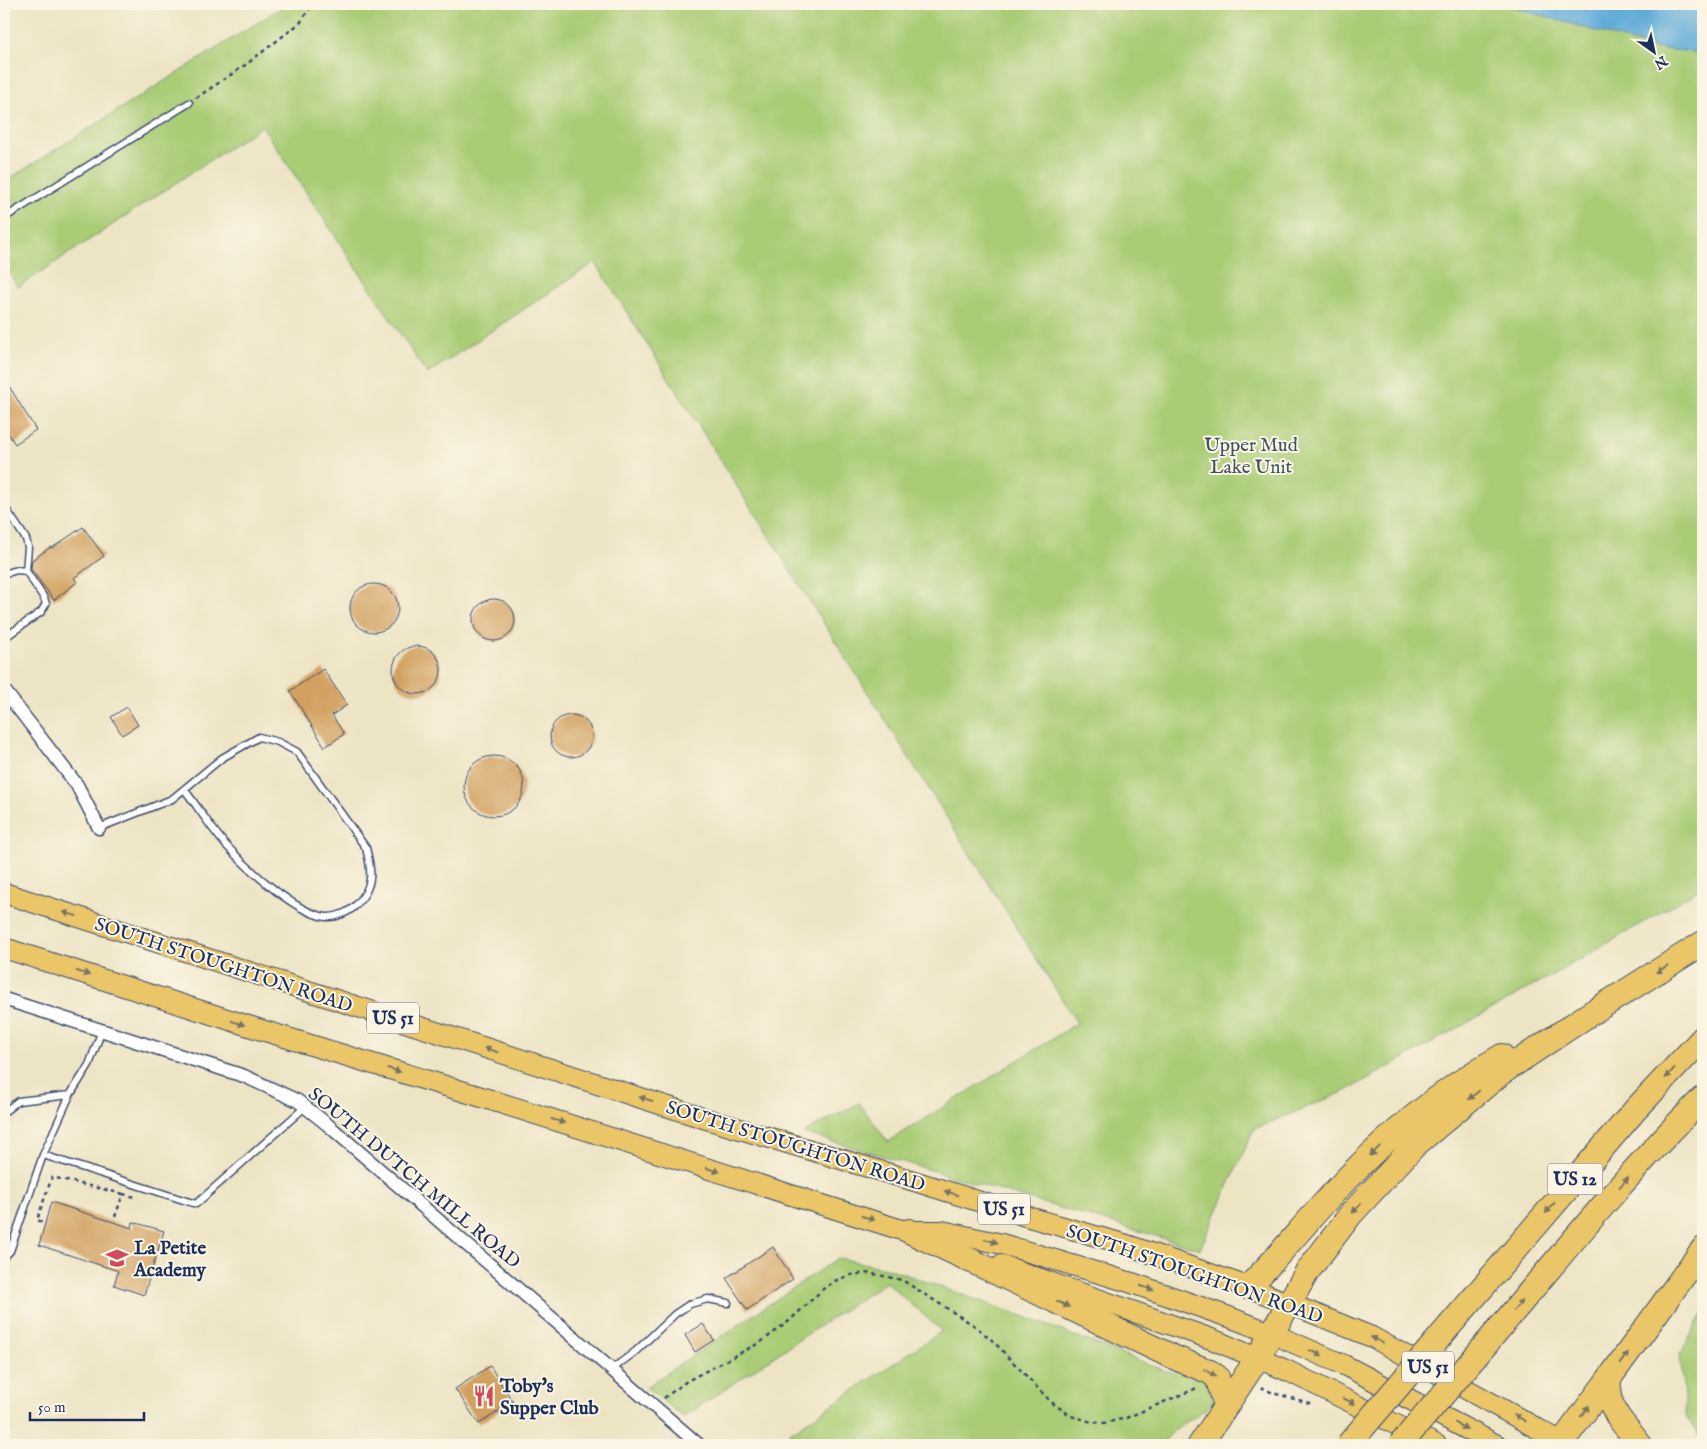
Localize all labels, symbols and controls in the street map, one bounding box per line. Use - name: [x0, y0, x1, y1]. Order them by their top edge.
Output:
- north arrow: [1630, 28, 1680, 78]
- text: N: [1651, 51, 1671, 73]
- park label: Upper Mud Lake Unit: [1204, 434, 1299, 480]
- one-way arrow: [62, 910, 77, 918]
- street label: SOUTH STOUGHTON ROAD: [91, 913, 355, 1019]
- one-way arrow: [1655, 964, 1668, 973]
- one-way arrow: [76, 970, 91, 978]
- road number: US 51: [367, 1002, 419, 1034]
- one-way arrow: [231, 1019, 246, 1027]
- one-way arrow: [484, 1045, 499, 1053]
- one-way arrow: [386, 1067, 401, 1075]
- one-way arrow: [1664, 1067, 1676, 1079]
- street label: SOUTH DUTCH MILL ROAD: [303, 1083, 525, 1274]
- one-way arrow: [1467, 1090, 1480, 1101]
- one-way arrow: [638, 1095, 653, 1103]
- street label: SOUTH STOUGHTON ROAD: [663, 1096, 928, 1198]
- one-way arrow: [550, 1117, 565, 1125]
- one-way arrow: [1369, 1145, 1381, 1157]
- road number: US 12: [1548, 1164, 1602, 1194]
- one-way arrow: [705, 1167, 720, 1175]
- one-way arrow: [1618, 1177, 1630, 1189]
- one-way arrow: [944, 1188, 959, 1196]
- road number: US 51: [978, 1194, 1030, 1224]
- one-way arrow: [1351, 1201, 1363, 1213]
- one-way arrow: [1545, 1201, 1556, 1214]
- one-way arrow: [860, 1215, 875, 1223]
- street label: SOUTH STOUGHTON ROAD: [1063, 1220, 1326, 1330]
- place label: La Petite Academy: [133, 1237, 207, 1283]
- one-way arrow: [984, 1238, 999, 1246]
- school or university icon: La Petite Academy: [104, 1245, 130, 1271]
- one-way arrow: [1140, 1284, 1155, 1292]
- one-way arrow: [1513, 1299, 1524, 1312]
- one-way arrow: [1056, 1301, 1070, 1309]
- one-way arrow: [1370, 1336, 1385, 1344]
- one-way arrow: [1309, 1349, 1323, 1357]
- road number: US 51: [1402, 1351, 1454, 1382]
- one-way arrow: [1619, 1351, 1629, 1365]
- one-way arrow: [1203, 1369, 1217, 1378]
- place label: Toby's Supper Club: [499, 1375, 599, 1421]
- restaurant icon: Toby's Supper Club: [471, 1383, 497, 1409]
- scale bar: [30, 1389, 144, 1421]
- text: 50 m: [38, 1398, 66, 1417]
- one-way arrow: [1342, 1398, 1356, 1406]
- one-way arrow: [1580, 1404, 1590, 1418]
- one-way arrow: [1513, 1414, 1526, 1423]
- one-way arrow: [1453, 1422, 1468, 1430]

